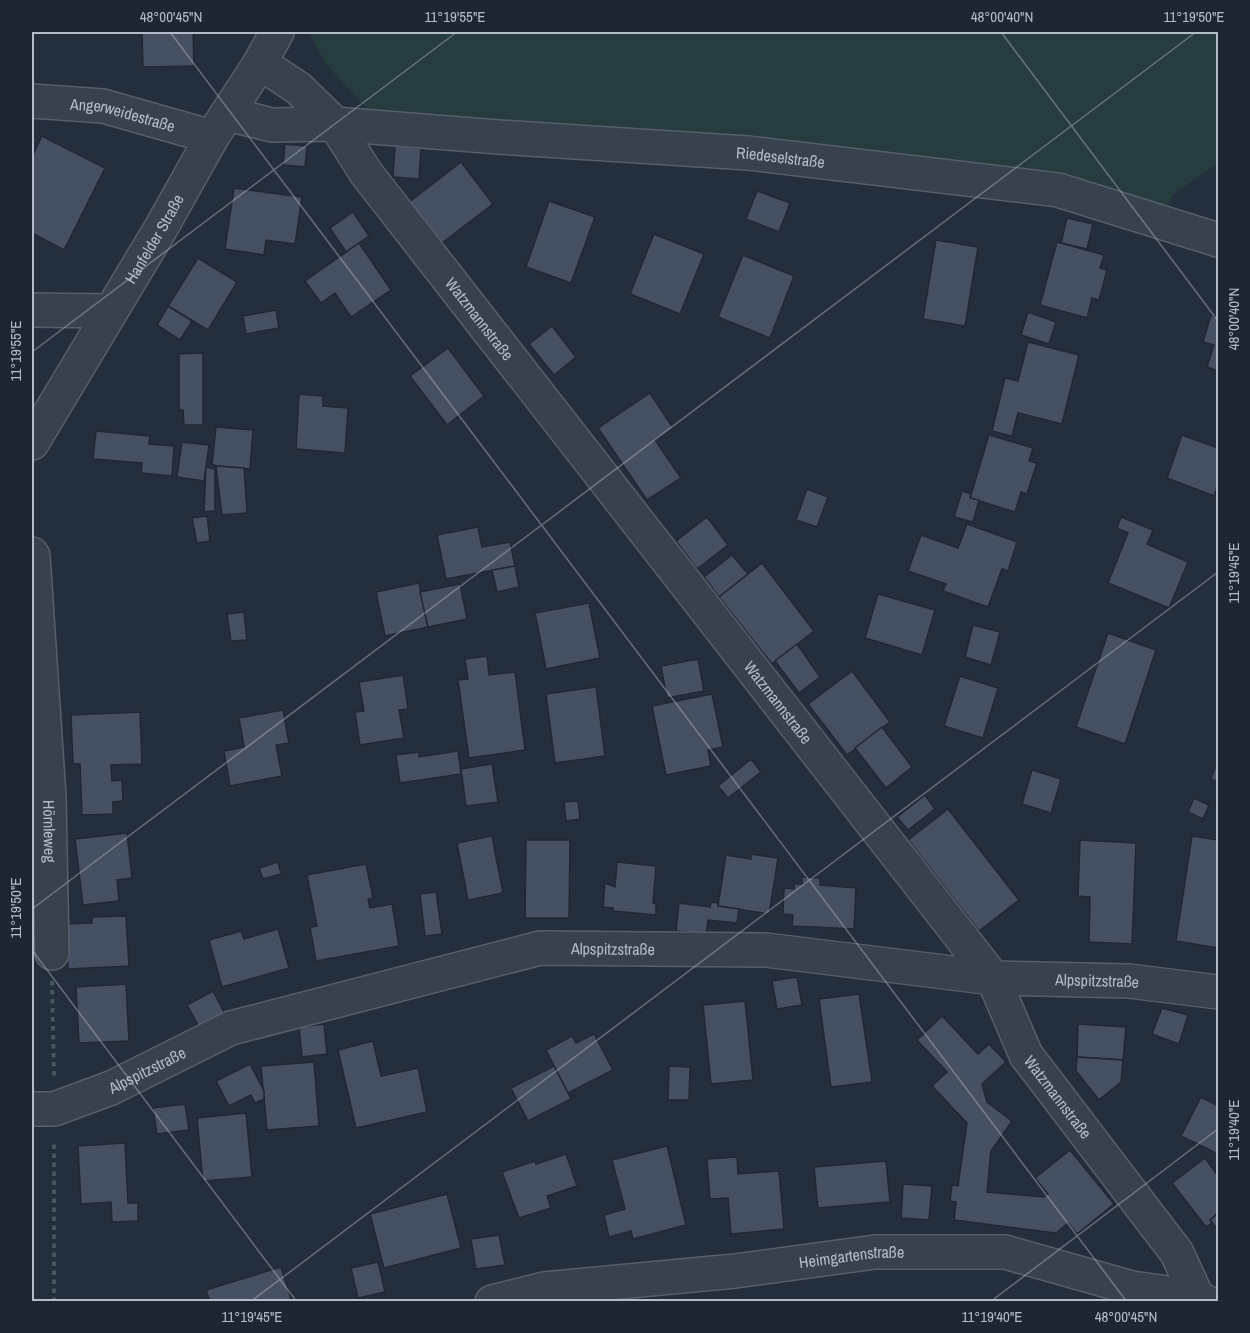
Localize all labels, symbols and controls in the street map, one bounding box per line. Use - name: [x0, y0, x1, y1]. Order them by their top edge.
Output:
- text: 48°00'45"N: [140, 6, 202, 27]
- text: 11°19'55"E: [424, 6, 486, 27]
- text: 48°00'40"N: [971, 6, 1033, 27]
- text: 11°19'50"E: [1163, 6, 1225, 27]
- street label: Angerweidestraße: [68, 93, 178, 137]
- street label: Riedeselstraße: [735, 141, 826, 173]
- street label: Hanfelder Straße: [119, 190, 189, 287]
- street label: Watzmannstraße: [440, 273, 519, 365]
- text: 48°00'40"N: [1223, 288, 1244, 350]
- text: 11°19'55"E: [5, 320, 26, 382]
- text: 11°19'45"E: [1223, 542, 1244, 604]
- street label: Watzmannstraße: [739, 656, 818, 748]
- street label: Hörnleweg: [38, 800, 61, 864]
- text: 11°19'50"E: [5, 877, 26, 939]
- street label: Alpspitzstraße: [570, 937, 655, 960]
- street label: Alpspitzstraße: [1054, 968, 1140, 993]
- street label: Alpspitzstraße: [104, 1041, 189, 1099]
- street label: Watzmannstraße: [1019, 1051, 1097, 1143]
- text: 11°19'40"E: [1223, 1099, 1244, 1161]
- street label: Heimgartenstraße: [798, 1241, 904, 1273]
- text: 11°19'45"E: [221, 1306, 283, 1327]
- text: 11°19'40"E: [961, 1306, 1023, 1327]
- text: 48°00'45"N: [1095, 1306, 1157, 1327]

